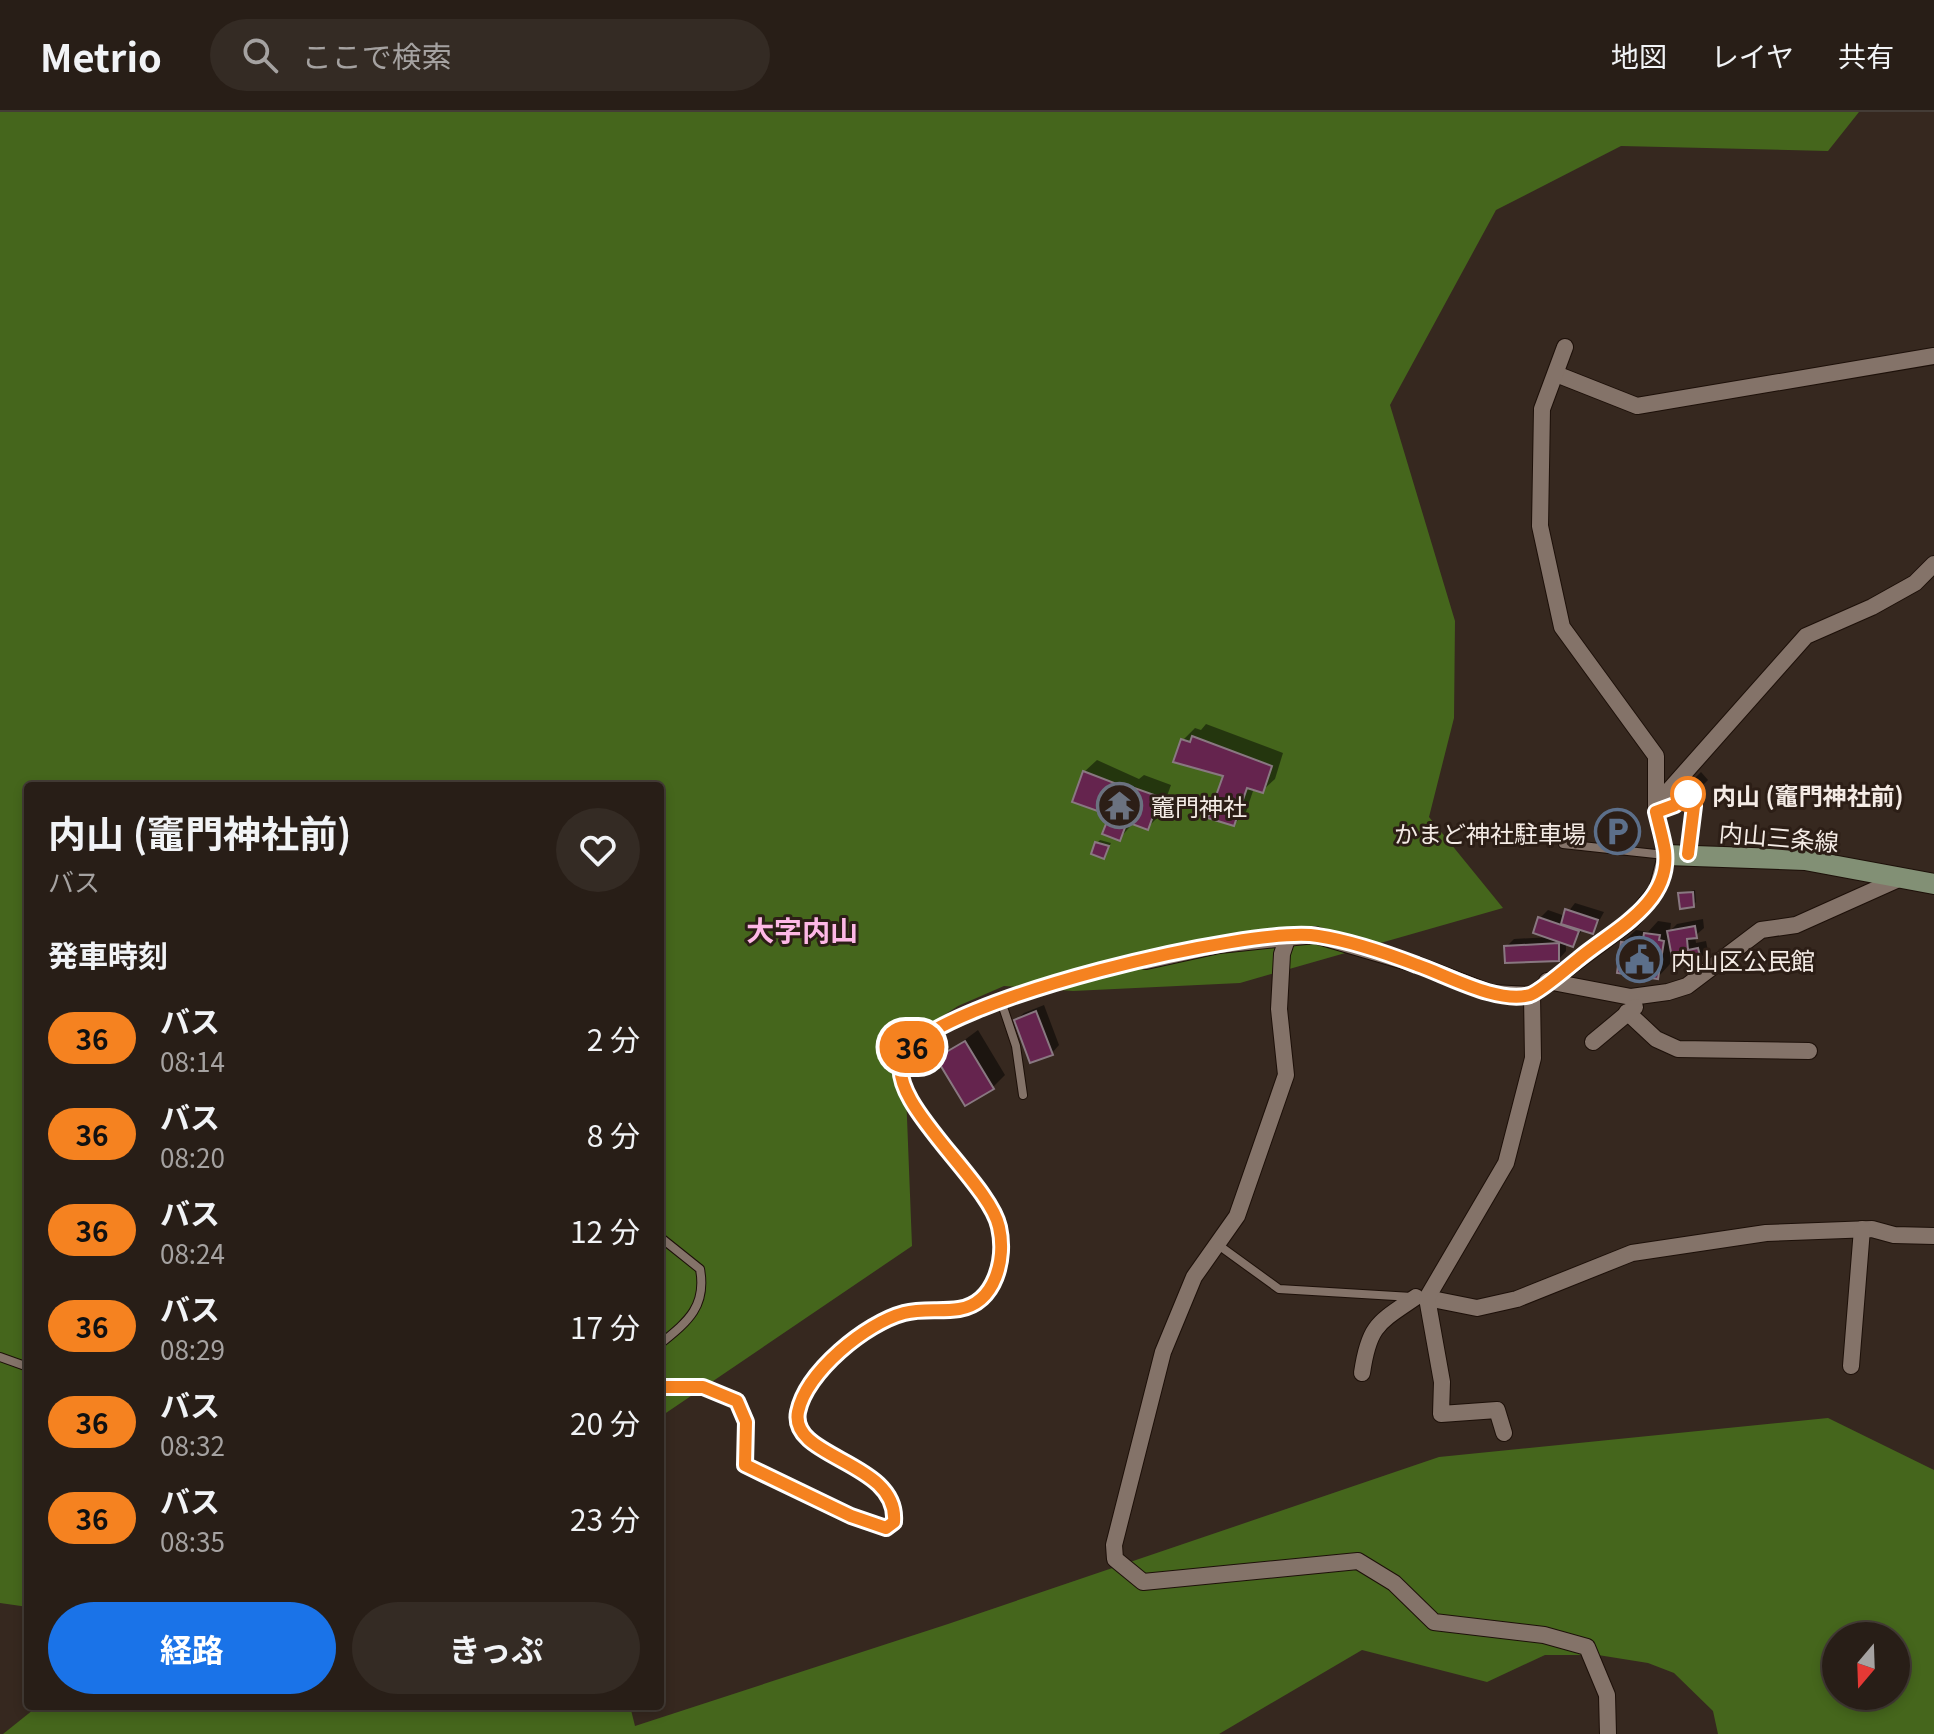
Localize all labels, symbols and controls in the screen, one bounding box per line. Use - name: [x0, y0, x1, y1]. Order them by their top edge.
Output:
- search box: [210, 19, 770, 91]
- text: Metrio: [40, 28, 162, 83]
- icon: search: [238, 33, 282, 77]
- text: ここで検索: [302, 33, 452, 77]
- text: 地図: [1611, 35, 1667, 75]
- text: レイヤ: [1711, 35, 1794, 75]
- text: 共有: [1838, 35, 1894, 75]
- marker: 内山 (竈門神社前): [1671, 777, 1705, 811]
- place label: 内山 (竈門神社前): [1712, 777, 1904, 812]
- temple icon: 竈門神社: [1096, 781, 1144, 829]
- place label: 竈門神社: [1151, 788, 1247, 823]
- text: 内山 (竈門神社前): [48, 804, 351, 859]
- button: heart: [556, 808, 640, 892]
- parking icon: かまど神社駐車場: [1593, 808, 1641, 856]
- street label: 内山三条線: [1718, 813, 1840, 859]
- place label: かまど神社駐車場: [1394, 815, 1586, 850]
- text: バス: [48, 862, 100, 899]
- district label: 大字内山: [746, 909, 858, 949]
- text: 発車時刻: [48, 932, 168, 976]
- public building icon: 内山区公民館: [1616, 935, 1664, 983]
- place label: 内山区公民館: [1671, 942, 1815, 977]
- text: バス: [160, 998, 220, 1042]
- text: 2 分: [587, 1016, 640, 1060]
- text: 36: [75, 1018, 109, 1058]
- line badge: 36: [876, 1021, 948, 1073]
- text: 36: [895, 1027, 929, 1067]
- text: 08:14: [160, 1042, 225, 1079]
- text: バス: [160, 1094, 220, 1138]
- text: 8 分: [587, 1112, 640, 1156]
- text: 36: [75, 1114, 109, 1154]
- text: 08:20: [160, 1138, 225, 1175]
- text: バス: [160, 1190, 220, 1234]
- text: 12 分: [570, 1208, 640, 1252]
- text: 36: [75, 1210, 109, 1250]
- text: 08:24: [160, 1234, 225, 1271]
- text: バス: [160, 1286, 220, 1330]
- text: 17 分: [570, 1304, 640, 1348]
- text: 36: [75, 1306, 109, 1346]
- text: 08:29: [160, 1330, 225, 1367]
- text: バス: [160, 1382, 220, 1426]
- text: 20 分: [570, 1400, 640, 1444]
- text: 36: [75, 1402, 109, 1442]
- text: 08:32: [160, 1426, 225, 1463]
- text: バス: [160, 1478, 220, 1522]
- text: 23 分: [570, 1496, 640, 1540]
- text: 36: [75, 1498, 109, 1538]
- text: 08:35: [160, 1522, 225, 1559]
- button: 経路: [48, 1602, 336, 1694]
- button: きっぷ: [352, 1602, 640, 1694]
- north arrow: [1822, 1622, 1910, 1710]
- map controls: [1822, 1622, 1910, 1710]

